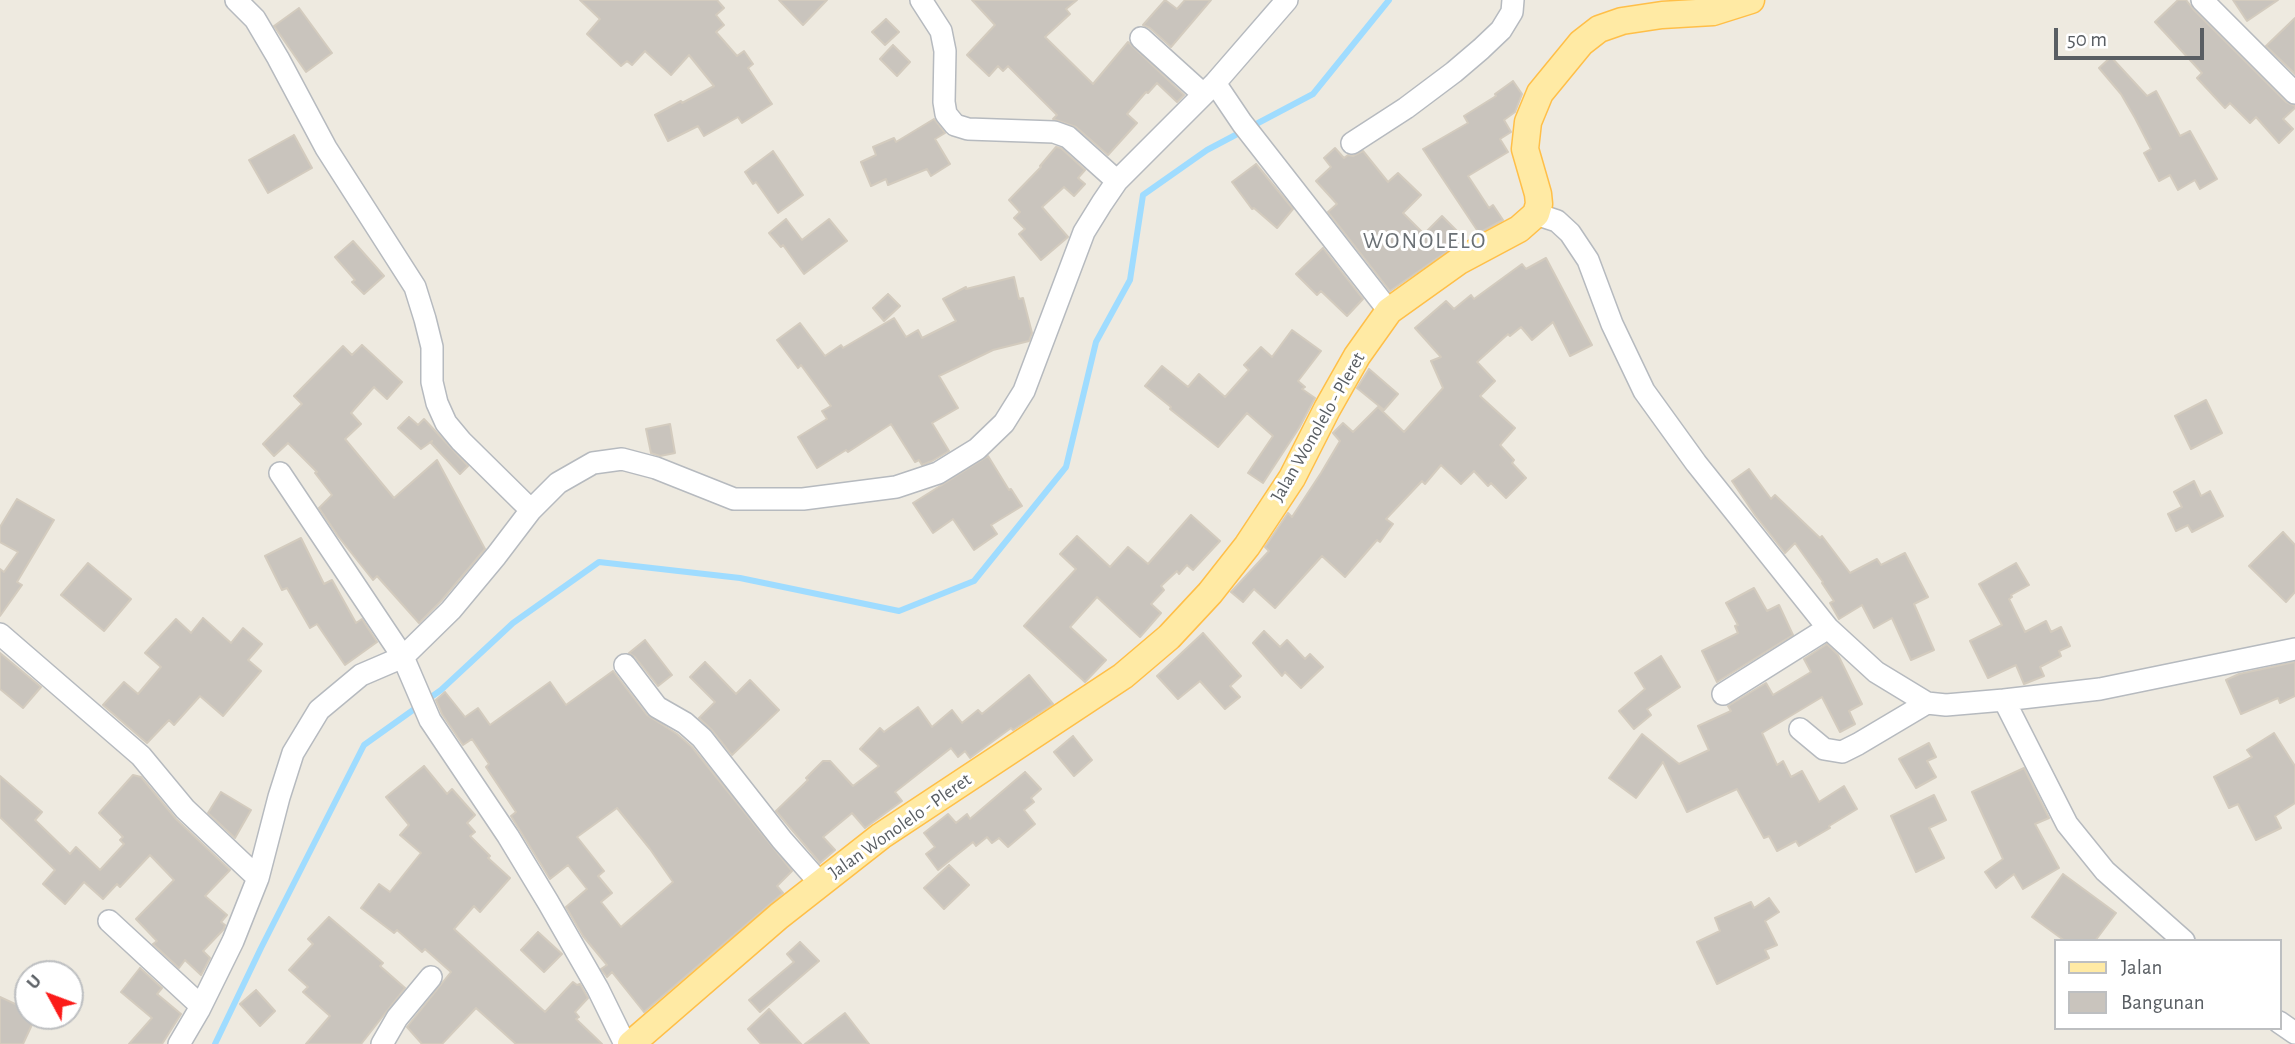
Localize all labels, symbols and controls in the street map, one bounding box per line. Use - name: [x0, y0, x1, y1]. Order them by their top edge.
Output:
- scale bar: [2057, 14, 2208, 58]
- text: 50 m: [2067, 29, 2107, 50]
- district label: WONOLELO: [1364, 227, 1486, 255]
- street label: Jalan Wonolelo - Pleret: [1266, 348, 1370, 506]
- street label: Jalan Wonolelo - Pleret: [824, 768, 976, 884]
- legend: [2054, 939, 2281, 1030]
- text: Jalan: [2121, 957, 2162, 978]
- north arrow: [14, 960, 84, 1030]
- text: U: [23, 971, 45, 993]
- text: Bangunan: [2121, 992, 2205, 1013]

